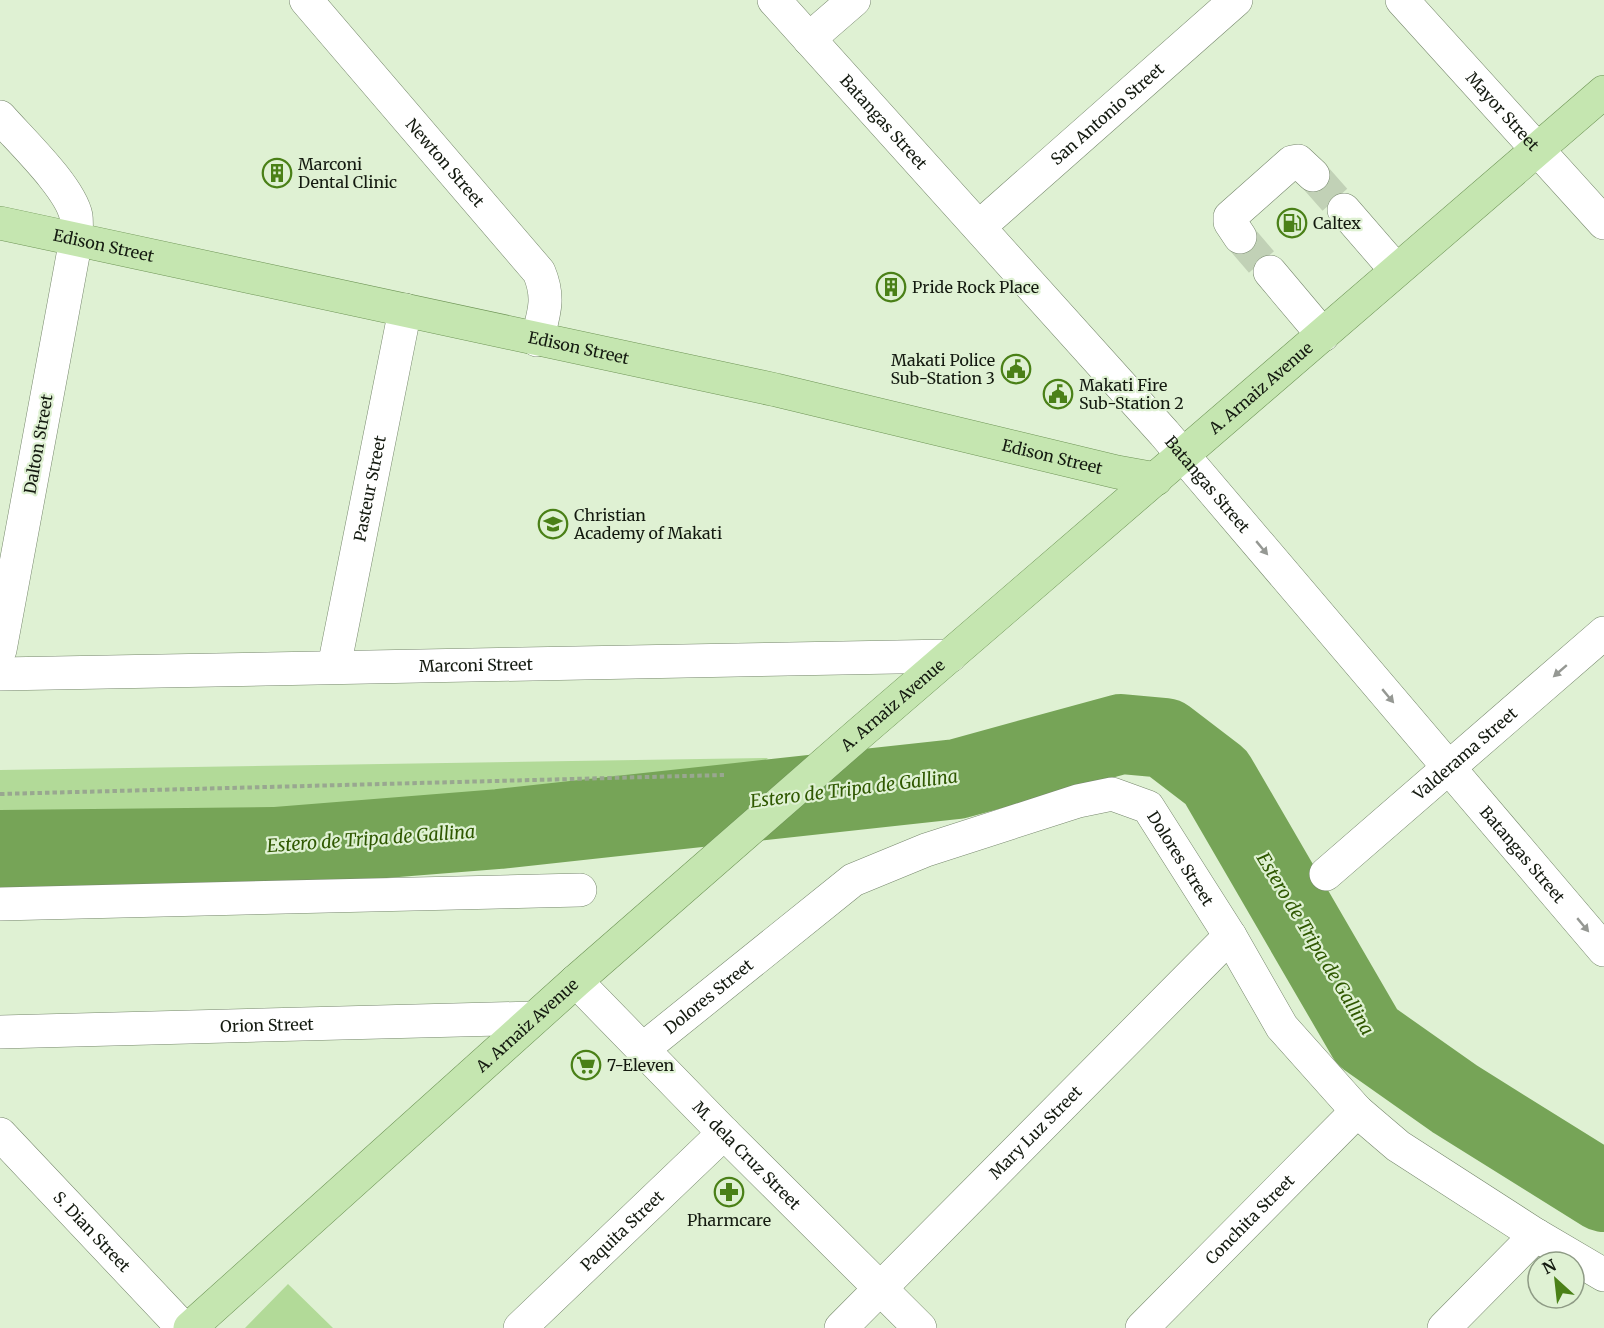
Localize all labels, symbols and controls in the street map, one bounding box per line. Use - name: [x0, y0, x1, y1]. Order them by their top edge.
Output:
- street label: San Antonio Street: [1046, 58, 1168, 169]
- street label: Mayor Street: [1462, 68, 1544, 155]
- street label: Batangas Street: [836, 70, 932, 174]
- street label: Newton Street: [402, 114, 489, 211]
- place label: Marconi Dental Clinic: [298, 154, 397, 192]
- building icon: Marconi Dental Clinic: [261, 157, 293, 189]
- fuel station icon: Caltex: [1276, 207, 1308, 239]
- place label: Caltex: [1313, 213, 1361, 233]
- street label: Edison Street: [51, 225, 157, 266]
- building icon: Pride Rock Place: [875, 271, 907, 303]
- place label: Pride Rock Place: [912, 277, 1039, 297]
- street label: Edison Street: [526, 327, 632, 368]
- street label: A. Arnaiz Avenue: [1204, 337, 1317, 439]
- place label: Makati Police Sub-Station 3: [891, 350, 995, 388]
- public building icon: Makati Police Sub-Station 3: [1000, 353, 1032, 385]
- place label: Makati Fire Sub-Station 2: [1079, 375, 1184, 413]
- public building icon: Makati Fire Sub-Station 2: [1042, 378, 1074, 410]
- street label: Dalton Street: [19, 392, 57, 495]
- street label: Batangas Street: [1161, 432, 1255, 537]
- street label: Pasteur Street: [349, 433, 390, 543]
- street label: Edison Street: [1000, 435, 1105, 478]
- place label: Christian Academy of Makati: [573, 505, 722, 543]
- school or university icon: Christian Academy of Makati: [537, 508, 569, 540]
- one-way arrow: [1255, 540, 1268, 555]
- street label: Marconi Street: [419, 654, 534, 676]
- street label: A. Arnaiz Avenue: [836, 655, 949, 756]
- one-way arrow: [1553, 664, 1568, 677]
- one-way arrow: [1381, 688, 1394, 703]
- street label: Valderama Street: [1408, 702, 1522, 805]
- water label: Estero de Tripa de Gallina: [749, 764, 959, 813]
- street label: Batangas Street: [1476, 802, 1570, 907]
- street label: Dolores Street: [1143, 807, 1219, 910]
- water label: Estero de Tripa de Gallina: [266, 820, 476, 857]
- water label: Estero de Tripa de Gallina: [1252, 848, 1379, 1039]
- one-way arrow: [1576, 917, 1589, 932]
- street label: Dolores Street: [660, 954, 758, 1038]
- street label: A. Arnaiz Avenue: [471, 974, 582, 1077]
- street label: Orion Street: [220, 1014, 315, 1036]
- supermarket icon: 7-Eleven: [570, 1049, 602, 1081]
- place label: 7-Eleven: [607, 1055, 675, 1075]
- street label: Mary Luz Street: [985, 1081, 1086, 1183]
- street label: M. dela Cruz Street: [689, 1097, 806, 1214]
- street label: Conchita Street: [1201, 1170, 1299, 1268]
- pharmacy icon: Pharmcare: [713, 1176, 745, 1208]
- street label: Paquita Street: [576, 1186, 668, 1275]
- street label: S. Dian Street: [49, 1187, 135, 1276]
- place label: Pharmcare: [687, 1210, 771, 1230]
- north arrow: [1526, 1250, 1586, 1310]
- text: N: [1539, 1255, 1560, 1278]

